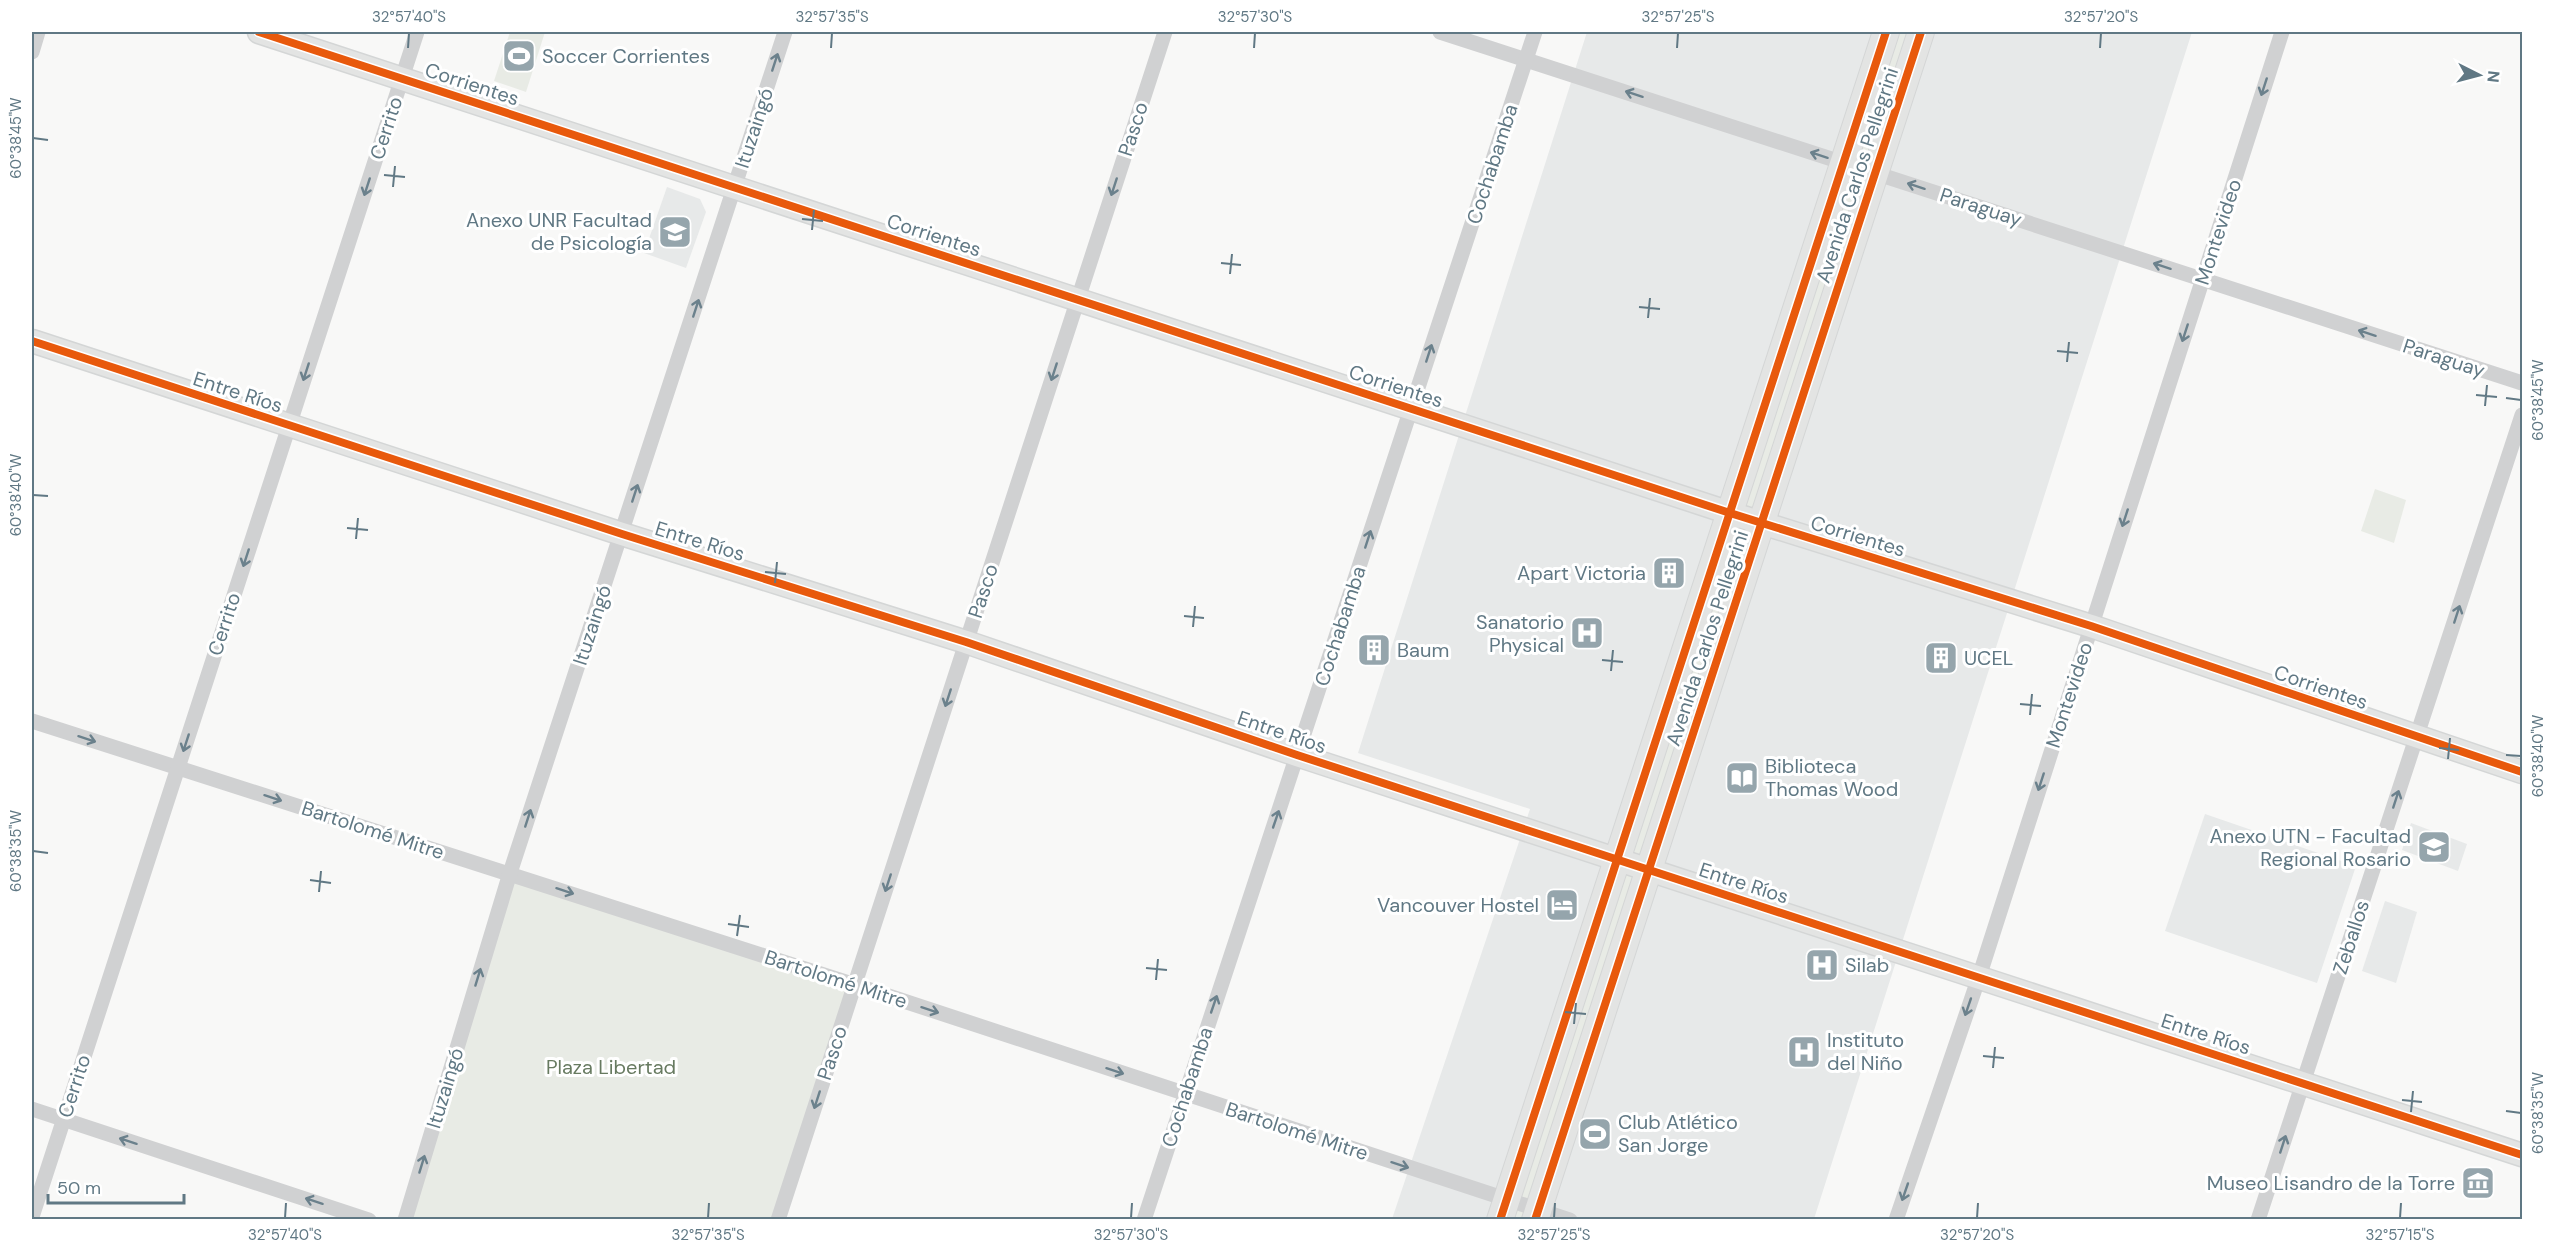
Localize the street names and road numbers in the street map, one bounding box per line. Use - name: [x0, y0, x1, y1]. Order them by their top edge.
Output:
- street label: Corrientes: [422, 57, 522, 111]
- street label: Avenida Carlos Pellegrini: [1810, 64, 1904, 286]
- street label: Ituzaingó: [729, 85, 779, 171]
- street label: Cerrito: [364, 93, 408, 163]
- street label: Pasco: [1112, 99, 1154, 159]
- street label: Cochabamba: [1460, 101, 1524, 227]
- street label: Montevideo: [2189, 176, 2247, 288]
- street label: Paraguay: [1937, 182, 2025, 232]
- street label: Corrientes: [884, 208, 984, 262]
- street label: Paraguay: [2400, 333, 2488, 383]
- street label: Corrientes: [1346, 359, 1446, 413]
- street label: Entre Ríos: [190, 365, 286, 419]
- street label: Corrientes: [1808, 509, 1908, 563]
- street label: Entre Ríos: [652, 515, 748, 567]
- street label: Avenida Carlos Pellegrini: [1660, 527, 1754, 749]
- street label: Pasco: [962, 561, 1004, 621]
- street label: Cochabamba: [1308, 563, 1372, 689]
- street label: Ituzaingó: [567, 582, 617, 668]
- street label: Cerrito: [202, 589, 246, 659]
- street label: Montevideo: [2040, 639, 2098, 751]
- street label: Corrientes: [2271, 659, 2371, 715]
- street label: Entre Ríos: [1234, 705, 1330, 759]
- street label: Bartolomé Mitre: [298, 795, 448, 865]
- street label: Entre Ríos: [1696, 856, 1792, 910]
- street label: Zeballos: [2327, 897, 2375, 977]
- street label: Bartolomé Mitre: [761, 944, 911, 1014]
- street label: Entre Ríos: [2158, 1007, 2254, 1061]
- street label: Pasco: [811, 1023, 853, 1083]
- street label: Cochabamba: [1155, 1024, 1219, 1150]
- street label: Ituzaingó: [420, 1045, 470, 1131]
- street label: Cerrito: [52, 1051, 96, 1121]
- street label: Bartolomé Mitre: [1222, 1096, 1372, 1166]

